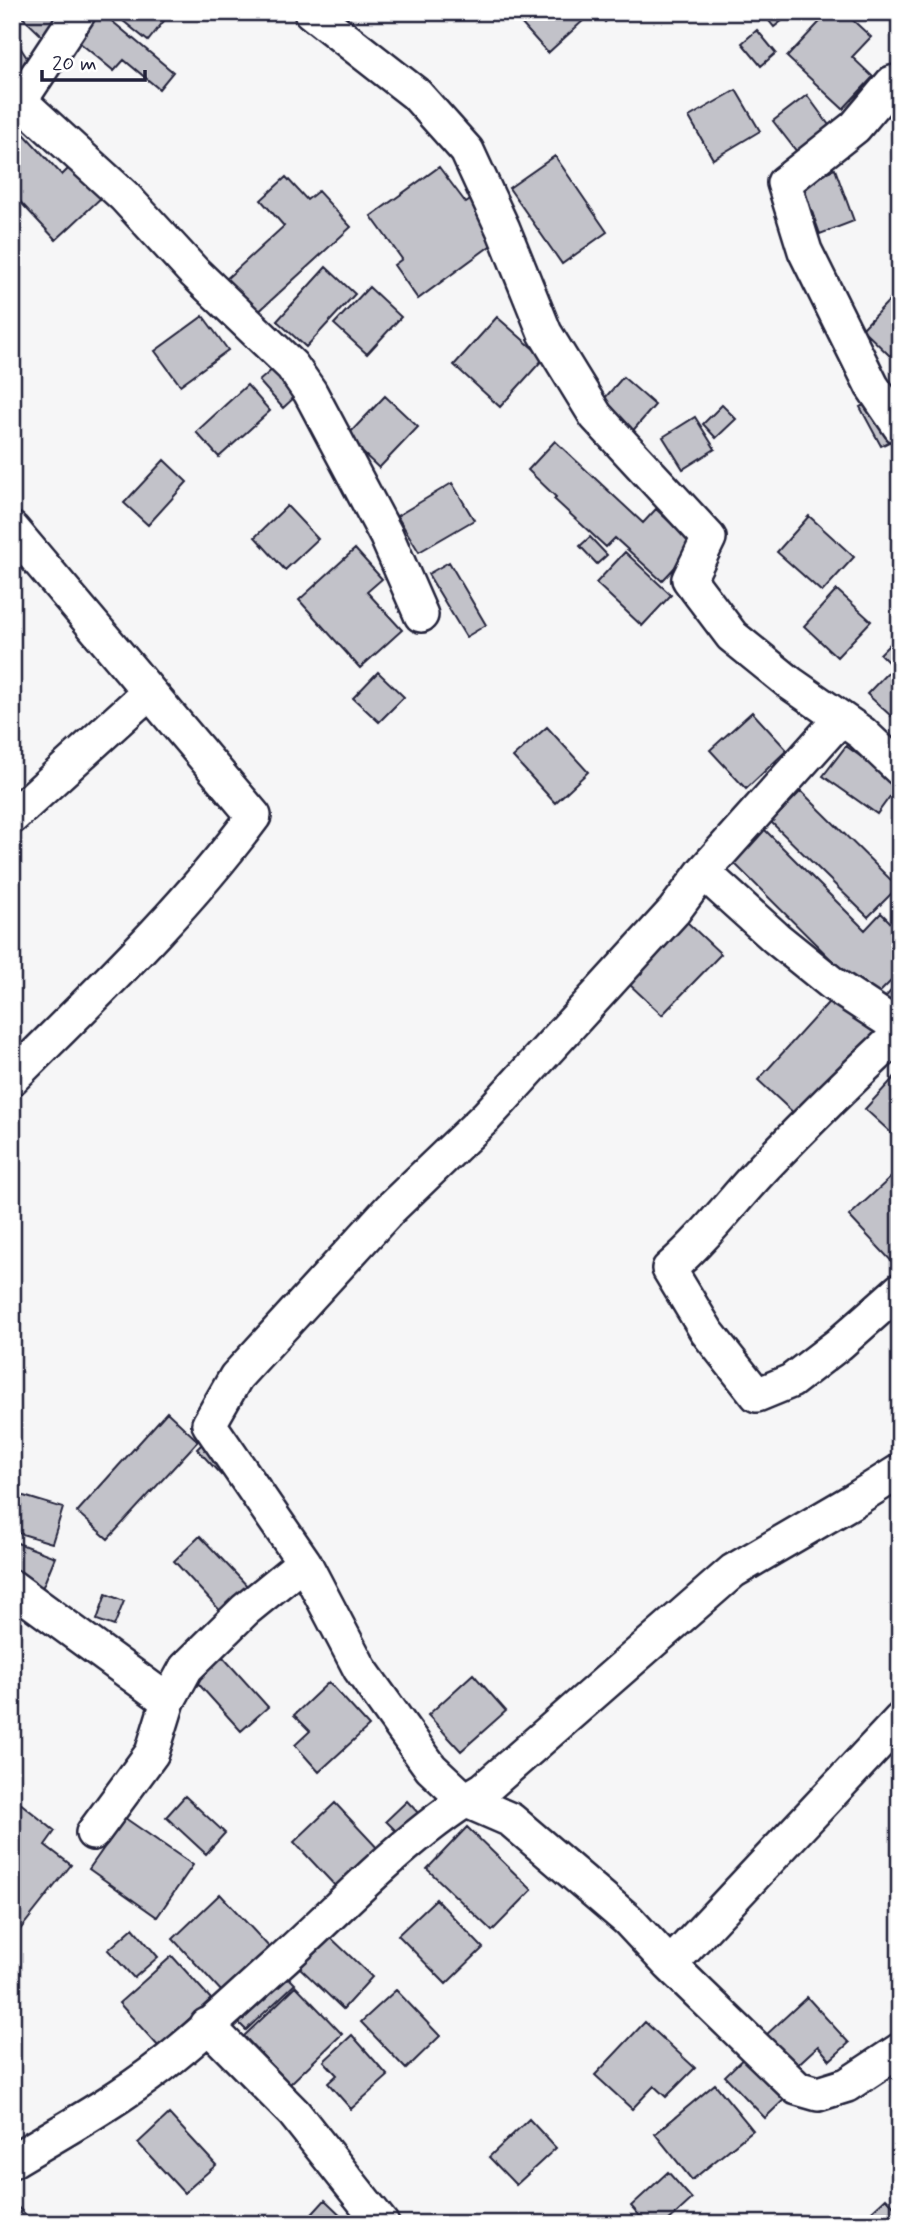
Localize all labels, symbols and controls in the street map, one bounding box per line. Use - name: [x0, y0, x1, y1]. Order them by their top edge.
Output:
- scale bar: [42, 38, 145, 82]
- text: 20 m: [52, 50, 97, 78]

